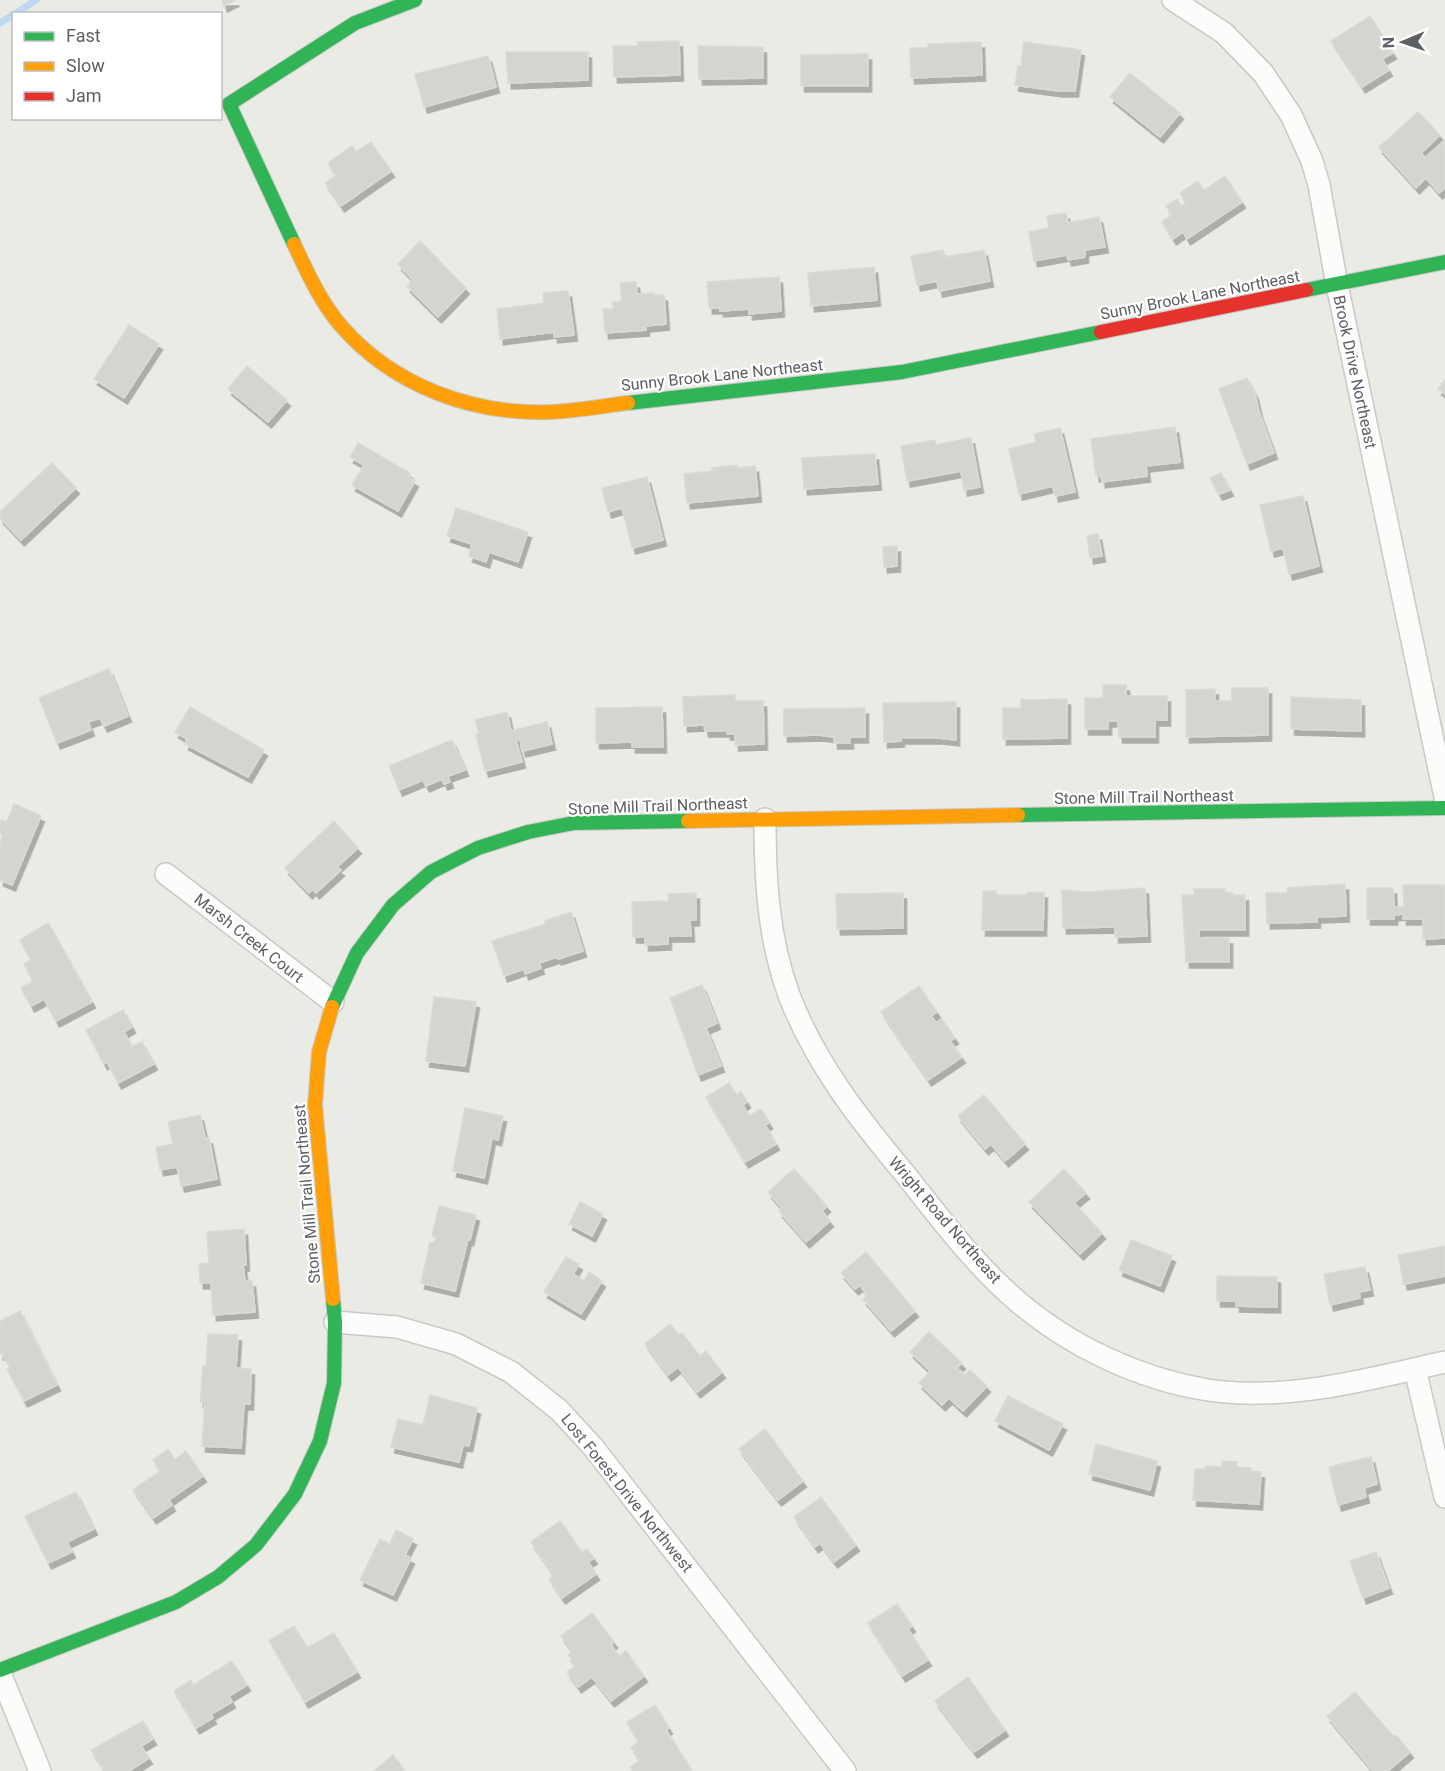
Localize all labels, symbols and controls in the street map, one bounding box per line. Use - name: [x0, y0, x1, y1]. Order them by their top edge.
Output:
- legend: [12, 12, 222, 120]
- north arrow: [1373, 12, 1433, 72]
- text: Fast: [66, 25, 101, 46]
- text: N: [1379, 37, 1398, 48]
- text: Slow: [66, 55, 105, 76]
- text: Jam: [66, 85, 102, 106]
- street label: Sunny Brook Lane Northeast: [1099, 266, 1301, 324]
- street label: Brook Drive Northeast: [1329, 293, 1381, 451]
- street label: Sunny Brook Lane Northeast: [620, 355, 824, 395]
- street label: Stone Mill Trail Northeast: [1054, 786, 1234, 808]
- street label: Stone Mill Trail Northeast: [568, 793, 748, 819]
- street label: Marsh Creek Court: [191, 889, 307, 987]
- street label: Stone Mill Trail Northeast: [290, 1104, 324, 1284]
- street label: Wright Road Northeast: [885, 1153, 1005, 1287]
- street label: Lost Forest Drive Northwest: [557, 1410, 697, 1576]

